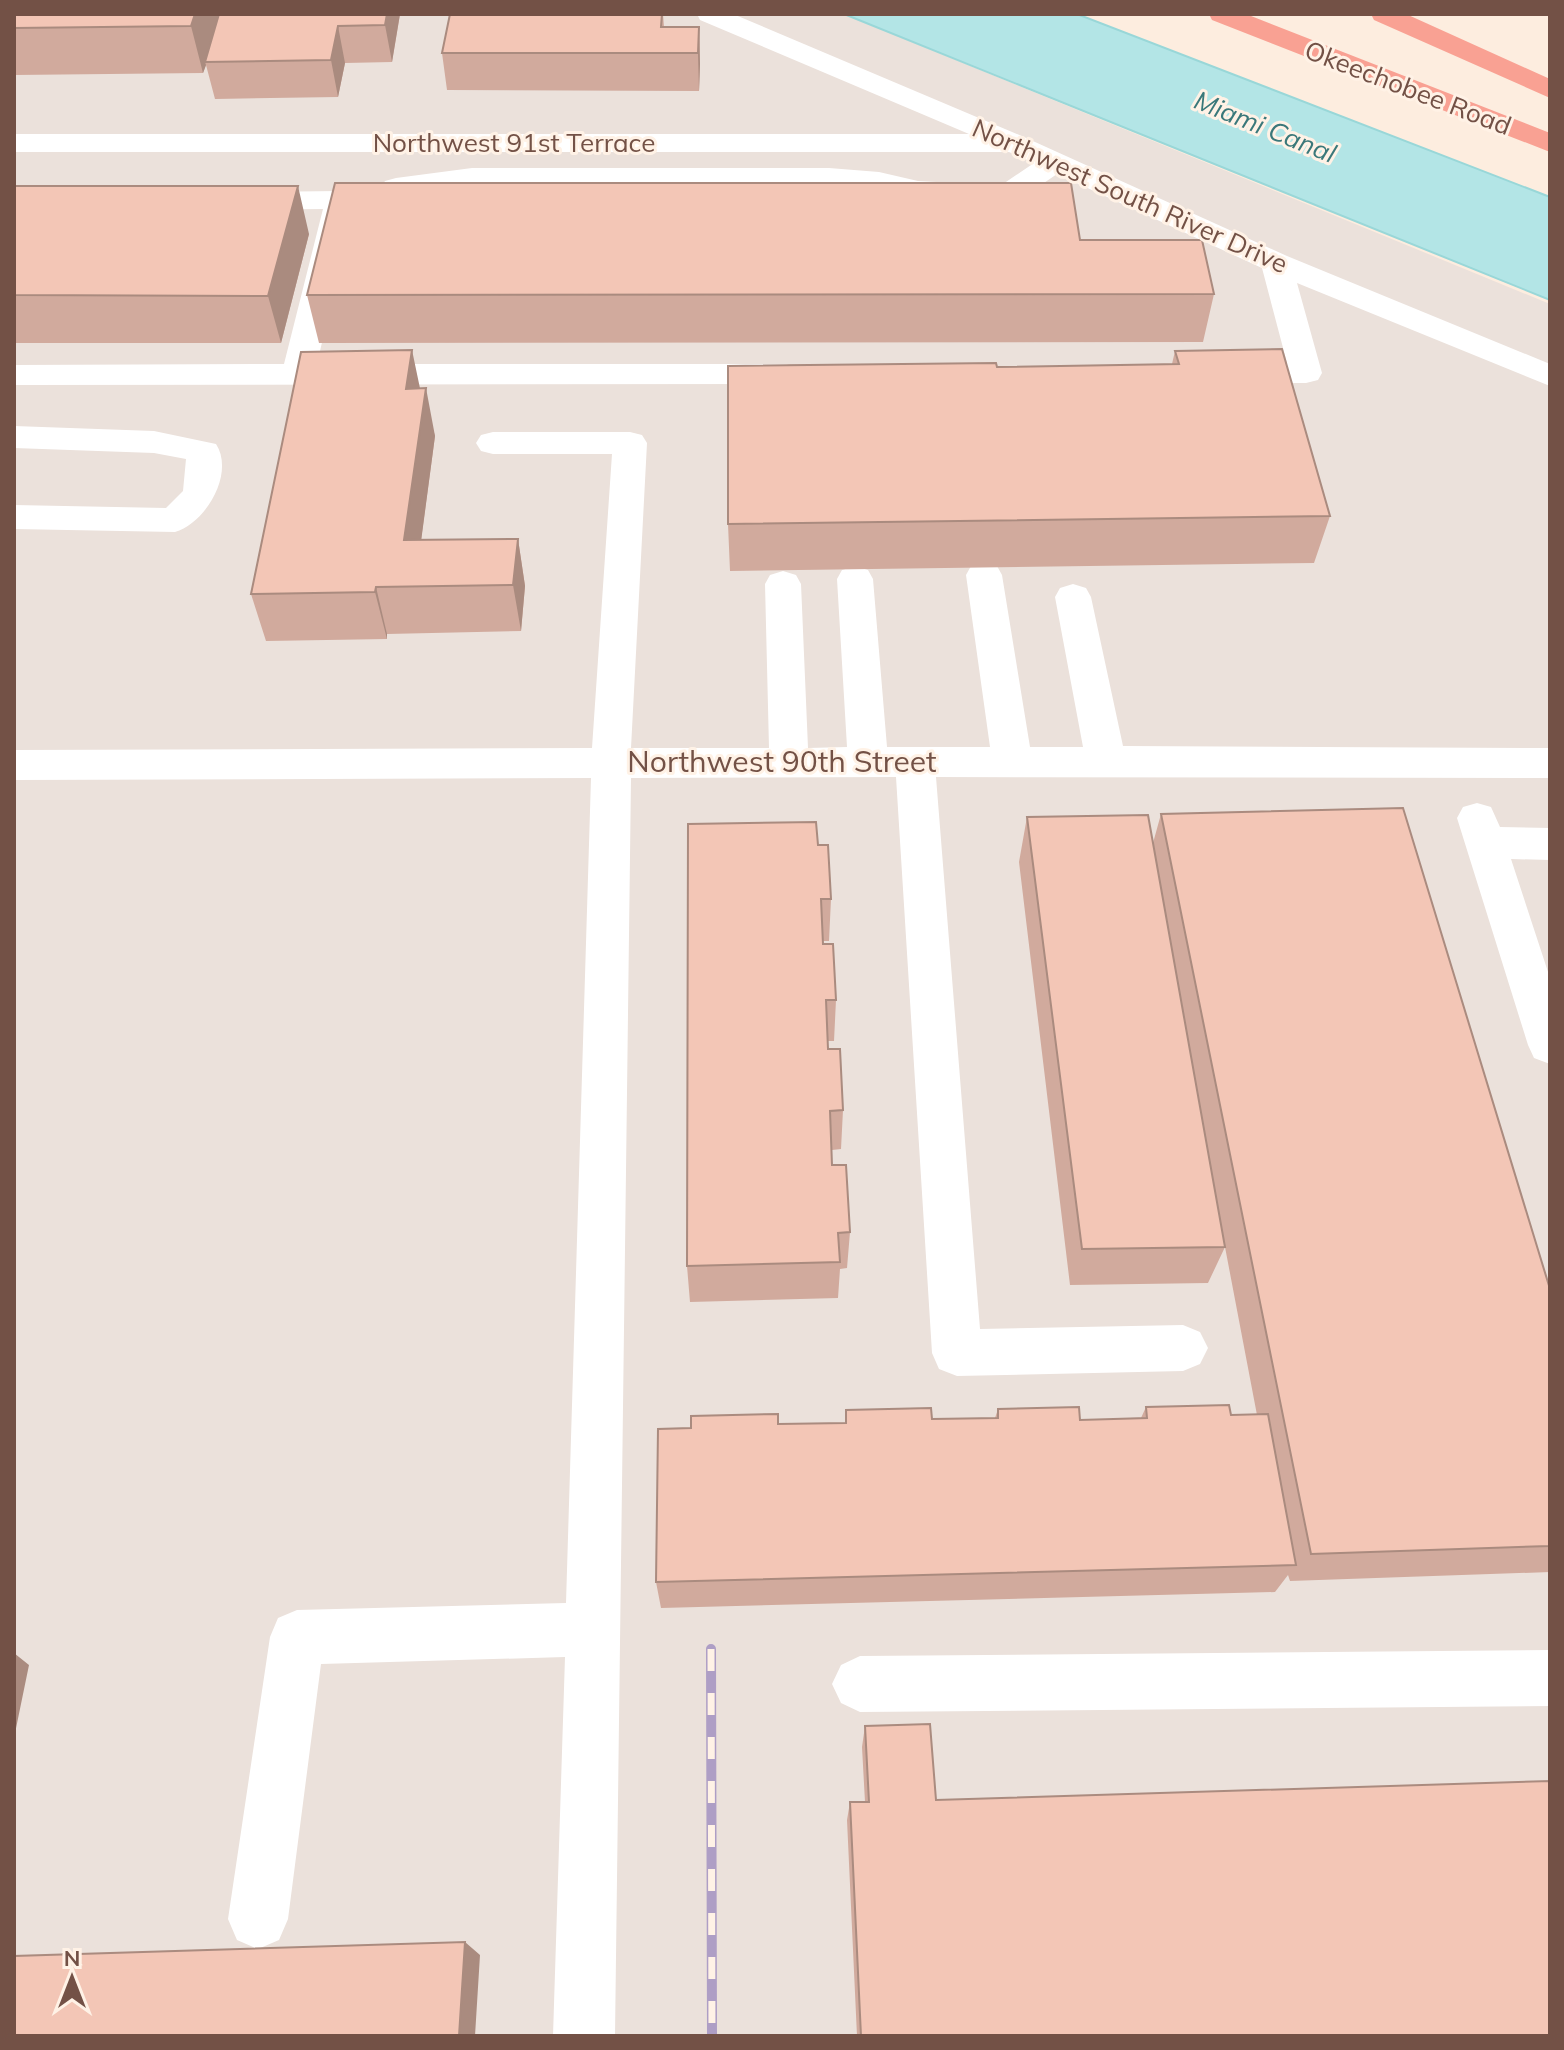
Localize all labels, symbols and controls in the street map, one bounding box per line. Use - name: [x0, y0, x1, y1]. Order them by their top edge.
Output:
- street label: Okeechobee Road: [1300, 33, 1516, 142]
- water label: Miami Canal: [1190, 83, 1342, 170]
- street label: Northwest South River Drive: [967, 111, 1293, 280]
- street label: Northwest 91st Terrace: [373, 126, 655, 159]
- street label: Northwest 90th Street: [627, 742, 937, 780]
- north arrow: [32, 1938, 112, 2018]
- text: N: [64, 1944, 80, 1972]

